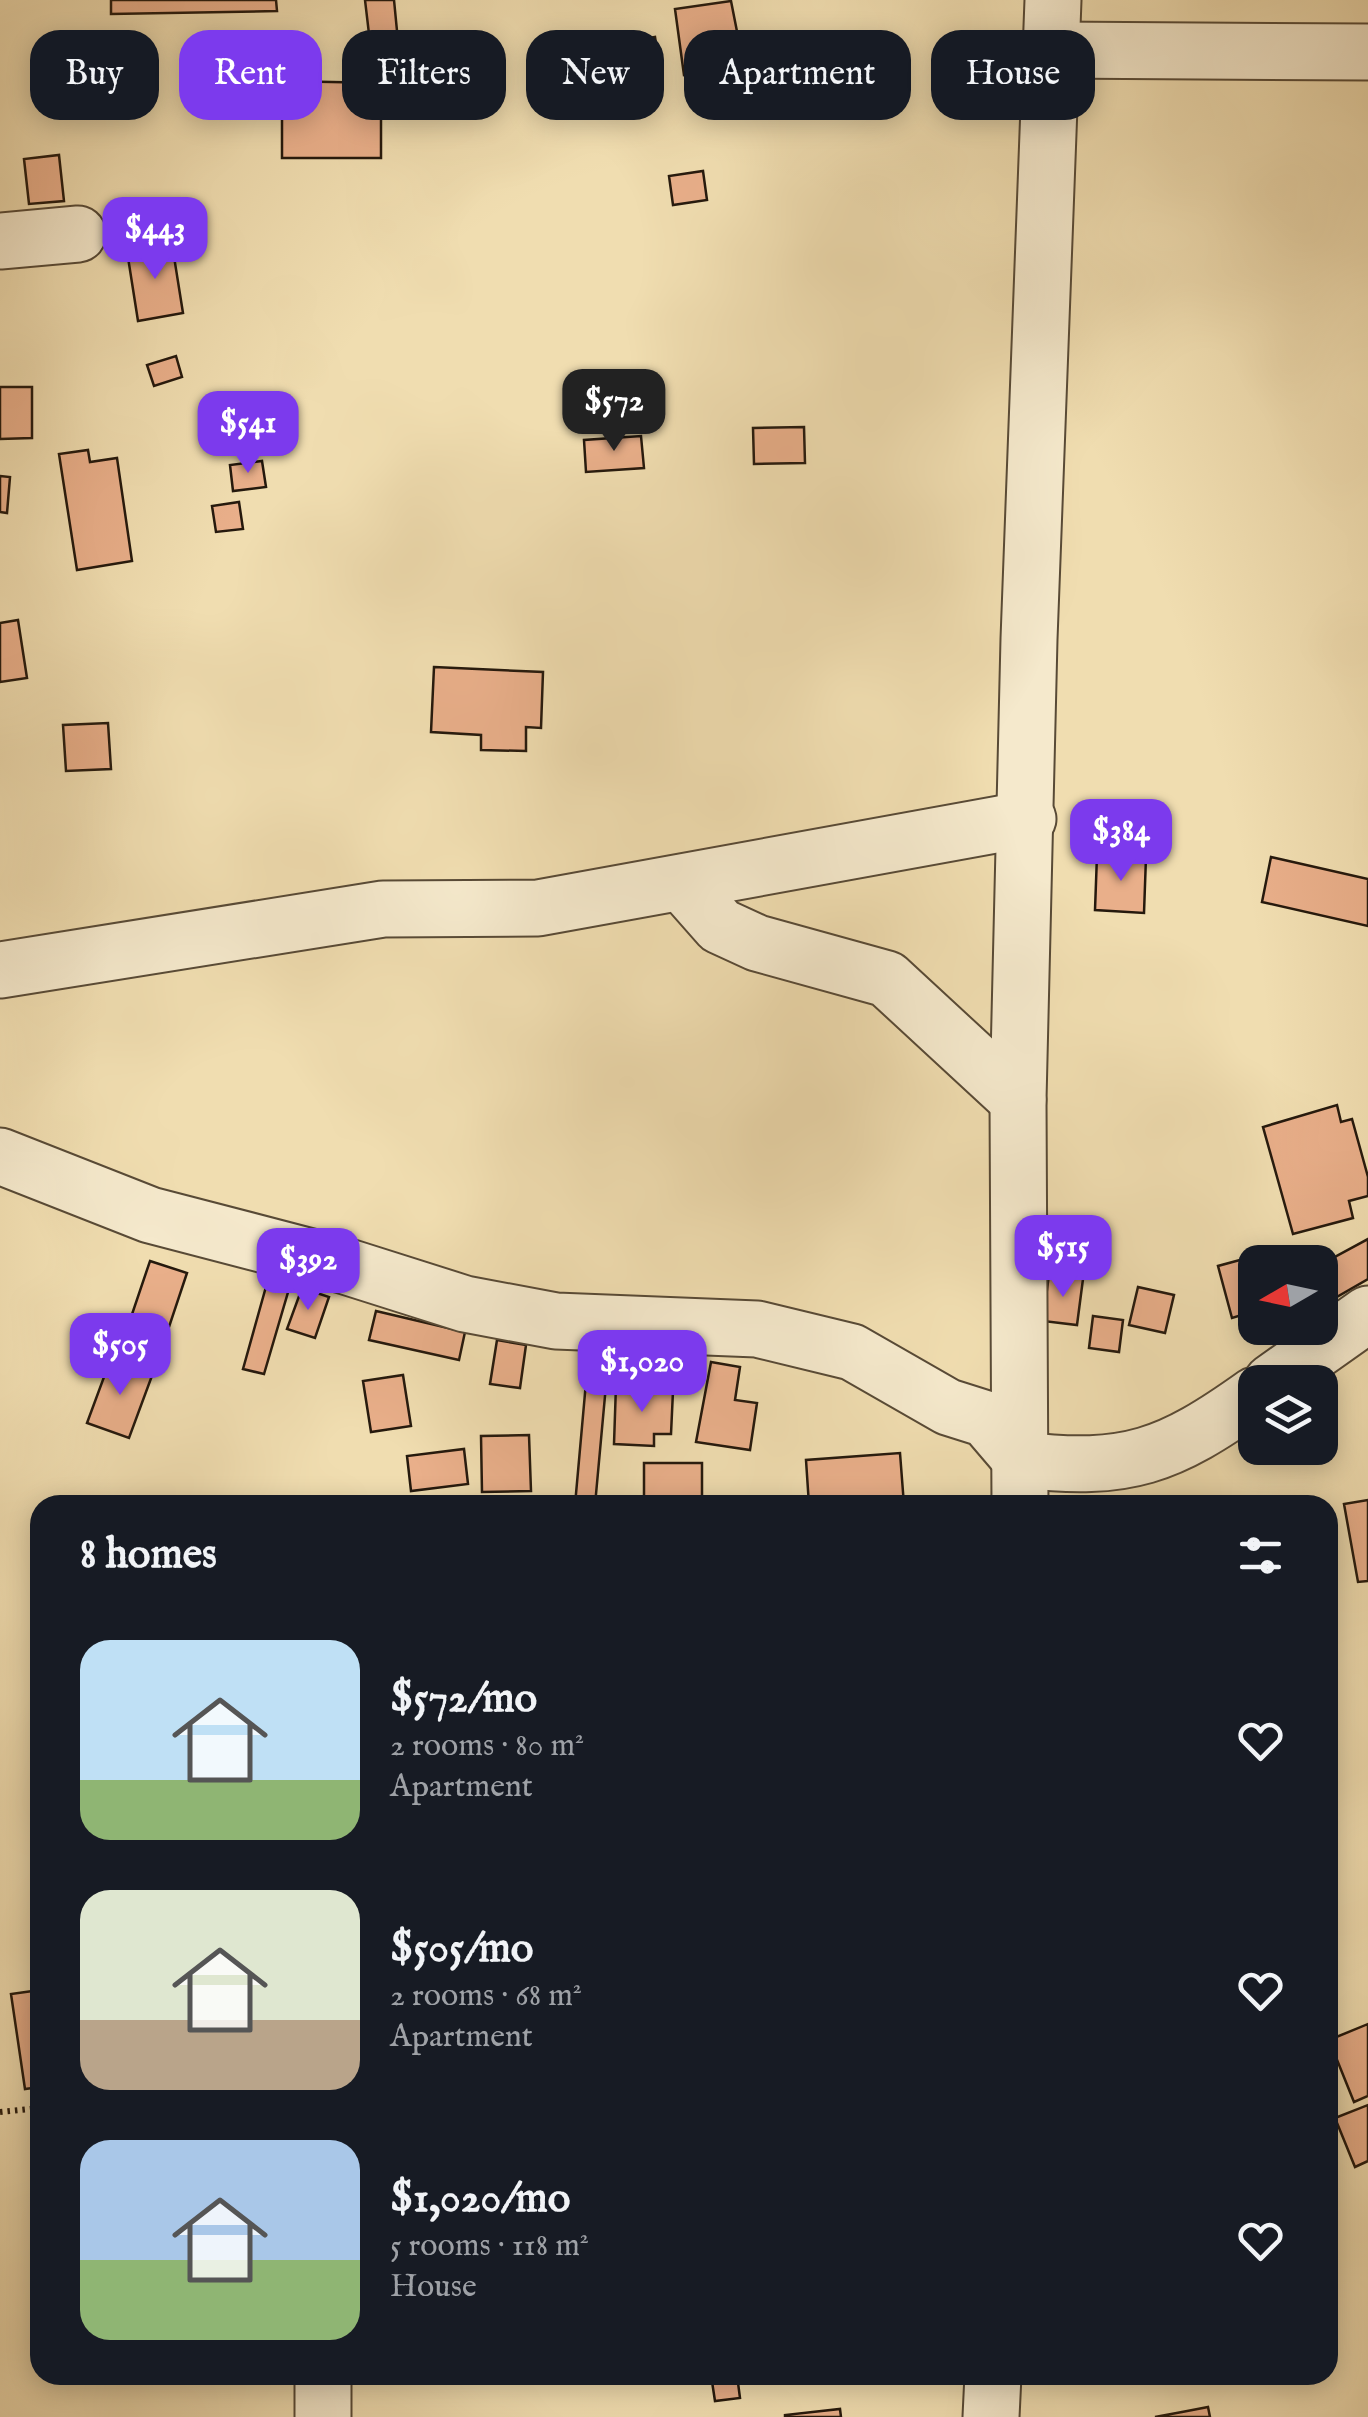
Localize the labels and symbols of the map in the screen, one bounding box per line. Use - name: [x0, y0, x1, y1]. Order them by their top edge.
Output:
- pin: $443: [96, 197, 214, 282]
- pin: $572: [555, 369, 673, 454]
- pin: $541: [189, 391, 307, 476]
- pin: $384: [1062, 799, 1180, 884]
- pin: $515: [1004, 1215, 1122, 1300]
- pin: $392: [249, 1228, 367, 1313]
- north arrow: [1238, 1245, 1338, 1345]
- pin: $505: [61, 1313, 179, 1398]
- pin: $1,020: [561, 1330, 723, 1415]

